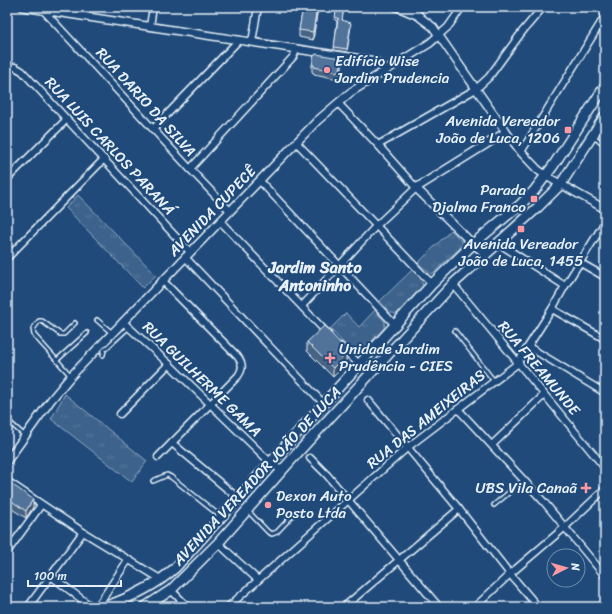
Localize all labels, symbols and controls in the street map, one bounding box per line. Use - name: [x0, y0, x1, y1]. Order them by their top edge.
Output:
- street label: RUA DARIO DA SILVA: [89, 41, 203, 163]
- place label: Edifício Wise Jardim Prudencia: [334, 48, 450, 91]
- marker: Edifício Wise Jardim Prudencia: [322, 65, 332, 75]
- street label: RUA LUIS CARLOS PARANÁ: [38, 71, 183, 223]
- place label: Avenida Vereador João de Luca, 1206: [435, 108, 561, 151]
- marker: Avenida Vereador João de Luca, 1206: [563, 125, 573, 135]
- street label: AVENIDA CUPECÊ: [161, 158, 264, 263]
- place label: Parada Djalma Franco: [432, 177, 526, 220]
- marker: Parada Djalma Franco: [529, 194, 539, 204]
- marker: Avenida Vereador João de Luca, 1455: [516, 224, 526, 234]
- place label: Avenida Vereador João de Luca, 1455: [458, 231, 583, 274]
- district label: Jardim Santo Antoninho: [267, 253, 362, 300]
- street label: RUA GUILHERME GAMA: [136, 315, 268, 443]
- street label: RUA FREAMUNDE: [491, 315, 588, 422]
- place label: Unidade Jardim Prudência - CIES: [339, 336, 454, 379]
- marker: Unidade Jardim Prudência - CIES: [324, 352, 336, 364]
- street label: RUA DAS AMEIXEIRAS: [361, 362, 492, 475]
- street label: AVENIDA VEREADOR JOÃO DE LUCA: [166, 380, 348, 573]
- place label: UBS Vila Canaã: [475, 475, 577, 501]
- marker: UBS Vila Canaã: [580, 482, 592, 494]
- place label: Dexon Auto Posto Ltda: [276, 483, 352, 526]
- marker: Dexon Auto Posto Ltda: [263, 500, 273, 510]
- north arrow: [546, 548, 586, 588]
- text: N: [565, 561, 585, 572]
- scale bar: [28, 562, 121, 588]
- text: 100 m: [34, 565, 67, 587]

